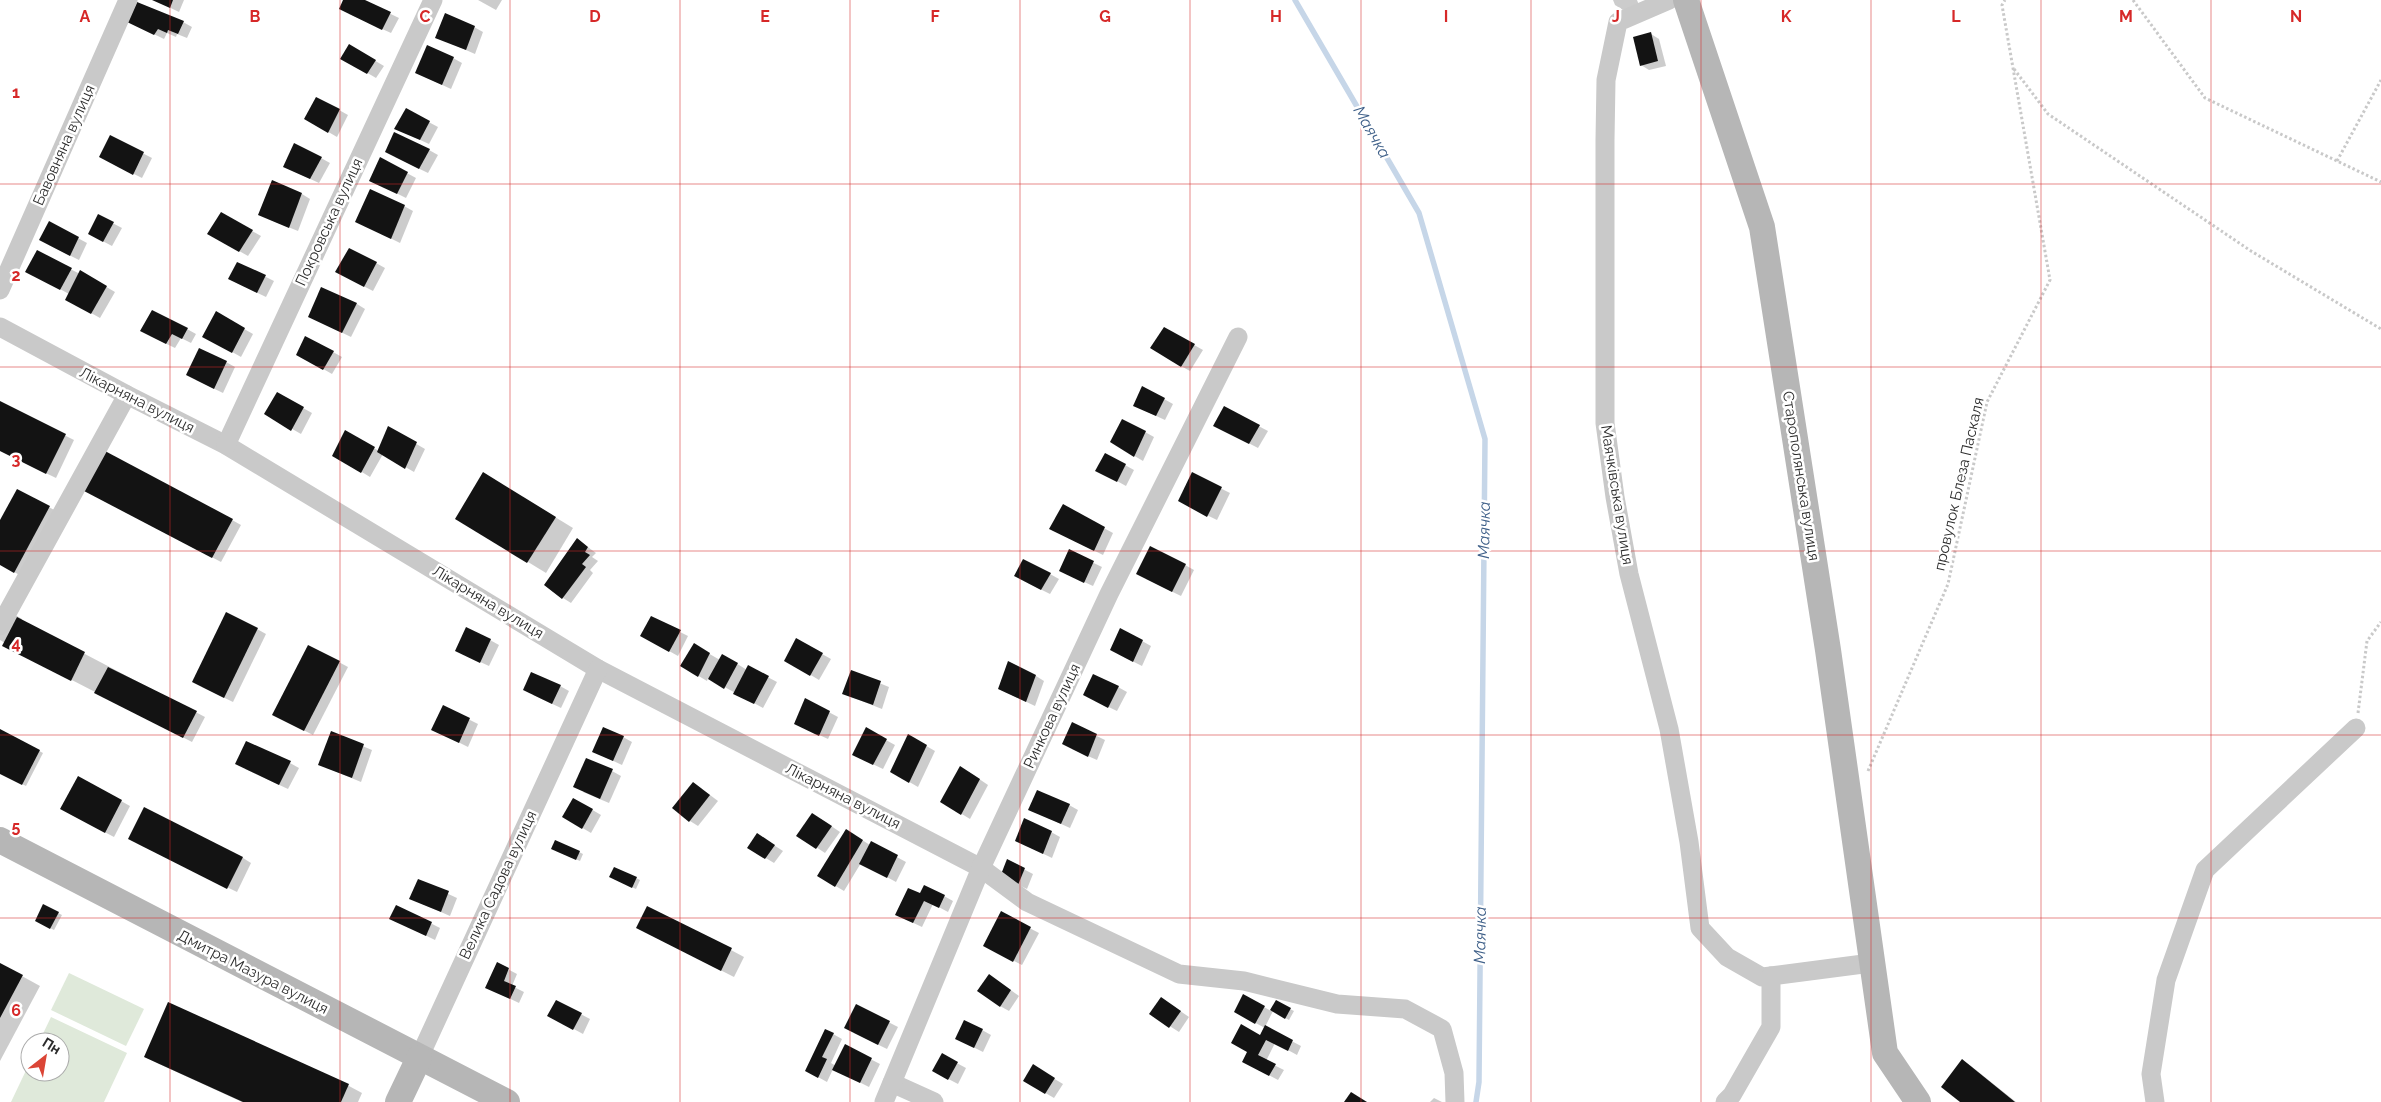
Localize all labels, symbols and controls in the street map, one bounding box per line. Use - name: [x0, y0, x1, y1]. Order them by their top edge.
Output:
- text: A: [80, 7, 91, 26]
- text: B: [250, 7, 261, 26]
- text: C: [420, 7, 431, 26]
- text: D: [589, 7, 601, 26]
- text: E: [760, 7, 770, 26]
- text: F: [930, 7, 940, 26]
- text: G: [1099, 7, 1111, 26]
- text: H: [1270, 7, 1282, 26]
- text: I: [1444, 7, 1448, 26]
- text: J: [1612, 7, 1620, 26]
- text: K: [1781, 7, 1792, 26]
- text: L: [1951, 7, 1961, 26]
- text: M: [2119, 7, 2133, 26]
- text: N: [2290, 7, 2302, 26]
- street label: Бавовняна вулиця: [29, 82, 99, 208]
- text: 1: [12, 83, 20, 102]
- water label: Маячка: [1349, 103, 1395, 162]
- street label: Покровська вулиця: [291, 155, 367, 289]
- text: 2: [11, 266, 21, 285]
- street label: Лікарняна вулиця: [76, 363, 198, 437]
- street label: Старополянська вулиця: [1779, 390, 1823, 562]
- street label: провулок Блеза Паскаля: [1930, 396, 1988, 572]
- street label: Маячківська вулиця: [1597, 424, 1637, 566]
- text: 3: [12, 450, 21, 469]
- water label: Маячка: [1474, 501, 1494, 559]
- street label: Лікарняна вулиця: [429, 562, 547, 642]
- text: 4: [11, 634, 21, 653]
- street label: Ринкова вулиця: [1020, 661, 1084, 771]
- street label: Лікарняна вулиця: [782, 759, 904, 833]
- street label: Велика Садова вулиця: [456, 808, 540, 962]
- text: 5: [12, 817, 21, 836]
- water label: Маячка: [1470, 906, 1490, 964]
- street label: Дмитра Мазура вулиця: [175, 926, 331, 1018]
- text: 6: [11, 1001, 21, 1020]
- north arrow: [20, 1032, 70, 1082]
- text: Пн: [40, 1034, 64, 1058]

